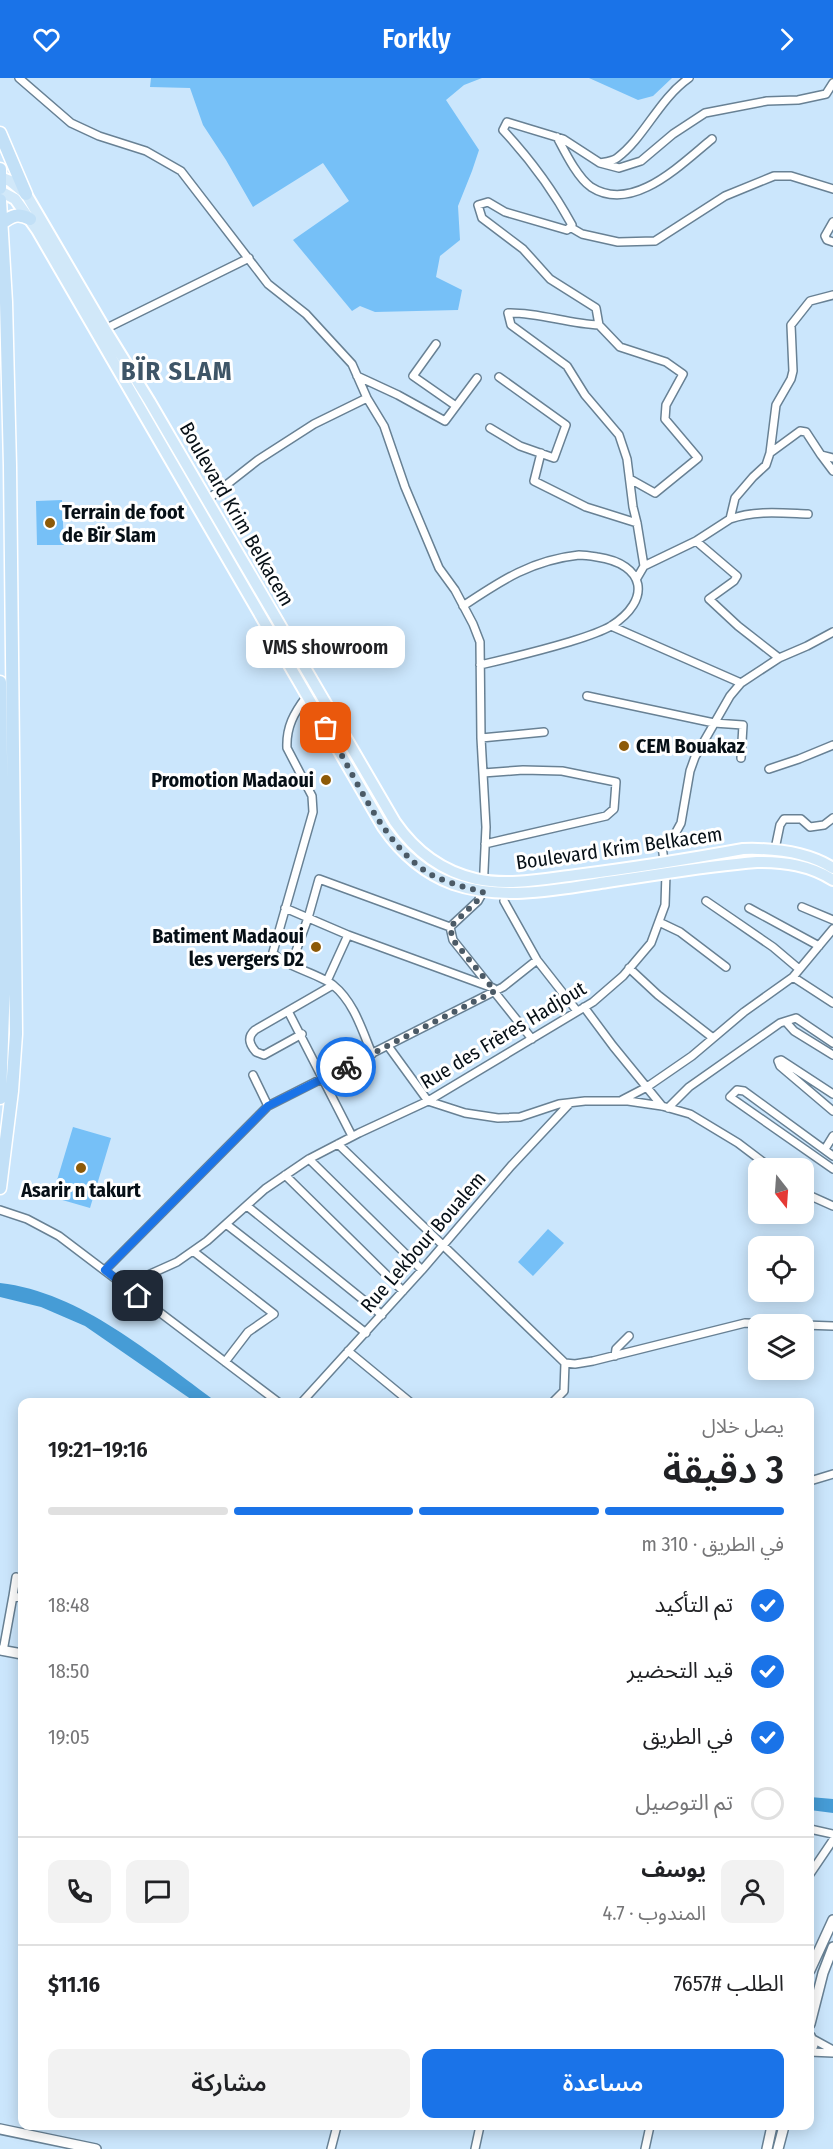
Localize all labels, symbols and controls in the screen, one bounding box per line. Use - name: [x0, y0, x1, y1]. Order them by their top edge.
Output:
- icon: heart: [30, 23, 63, 56]
- text: Forkly: [382, 23, 451, 55]
- icon: forward: [770, 23, 803, 56]
- district label: BÏR SLAM: [121, 356, 233, 387]
- street label: Boulevard Krim Belkacem: [175, 418, 299, 610]
- place label: Terrain de foot de Bïr Slam: [62, 500, 186, 547]
- marker: Terrain de foot de Bïr Slam: [43, 516, 57, 530]
- callout: VMS showroom: [246, 626, 406, 668]
- text: VMS showroom: [263, 635, 388, 659]
- pin: [300, 702, 351, 753]
- icon: bag: [309, 711, 342, 744]
- place label: CEM Bouakaz: [636, 734, 746, 758]
- marker: CEM Bouakaz: [617, 739, 631, 753]
- place label: Promotion Madaoui: [151, 768, 314, 792]
- marker: Promotion Madaoui: [319, 773, 333, 787]
- street label: Boulevard Krim Belkacem: [514, 822, 724, 874]
- place label: Batiment Madaoui les vergers D2: [152, 924, 304, 971]
- marker: Batiment Madaoui les vergers D2: [309, 940, 323, 954]
- street label: Rue des Frères Hadjout: [416, 976, 591, 1094]
- courier: [316, 1037, 376, 1097]
- icon: bike: [330, 1051, 363, 1084]
- north arrow: [748, 1158, 814, 1224]
- map controls: [748, 1158, 814, 1380]
- marker: Asarir n takurt: [74, 1161, 88, 1175]
- street label: Rue Lekbour Boualem: [355, 1167, 491, 1317]
- place label: Asarir n takurt: [20, 1178, 142, 1202]
- button: locate: [748, 1236, 814, 1302]
- pin: [112, 1270, 163, 1321]
- icon: home: [121, 1279, 154, 1312]
- button: layers: [748, 1314, 814, 1380]
- text: يصل خلال: [702, 1414, 784, 1438]
- text: 19:16–19:21: [48, 1436, 148, 1463]
- text: 3 دقيقة: [663, 1447, 784, 1493]
- text: في الطريق · 310 m: [642, 1532, 784, 1556]
- icon: check: [751, 1589, 784, 1622]
- text: تم التأكيد: [654, 1591, 733, 1618]
- text: 18:48: [48, 1593, 90, 1617]
- icon: check: [751, 1655, 784, 1688]
- text: قيد التحضير: [627, 1657, 733, 1684]
- text: 18:50: [48, 1659, 90, 1683]
- icon: check: [751, 1721, 784, 1754]
- text: في الطريق: [643, 1723, 733, 1750]
- text: 19:05: [48, 1725, 89, 1749]
- text: تم التوصيل: [635, 1789, 733, 1816]
- text: يوسف: [641, 1856, 706, 1883]
- button: phone: [48, 1860, 111, 1923]
- button: chat: [126, 1860, 189, 1923]
- button: person: [721, 1860, 784, 1923]
- text: المندوب · 4.7: [603, 1901, 706, 1925]
- text: الطلب #7657: [673, 1970, 784, 1997]
- text: $11.16: [48, 1971, 100, 1998]
- button: مشاركة: [48, 2049, 410, 2118]
- button: مساعدة: [422, 2049, 784, 2118]

